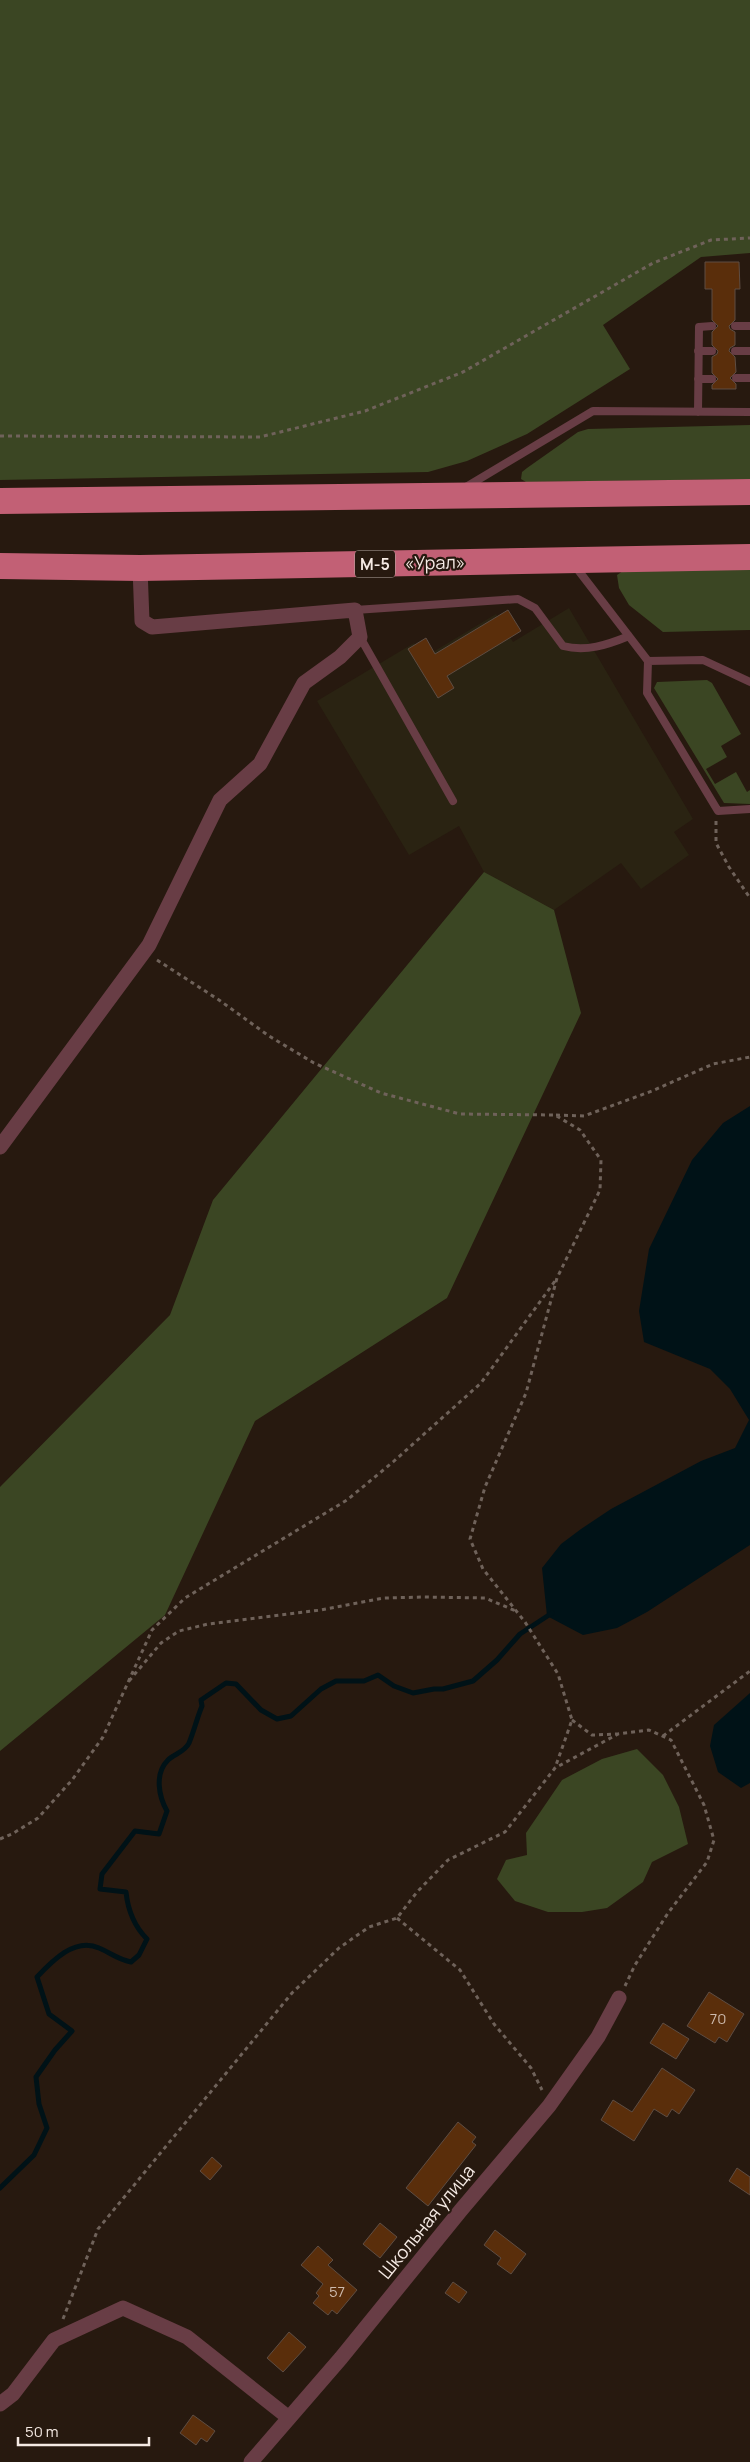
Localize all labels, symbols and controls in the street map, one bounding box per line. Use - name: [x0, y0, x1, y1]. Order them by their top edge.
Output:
- street label: «Урал»: [404, 549, 466, 575]
- road number: М-5: [355, 550, 395, 578]
- house number: 70: [710, 2008, 726, 2029]
- street label: Школьная улица: [373, 2159, 480, 2284]
- house number: 57: [329, 2281, 345, 2302]
- scale bar: [18, 2414, 149, 2446]
- text: 50 m: [25, 2421, 59, 2442]

